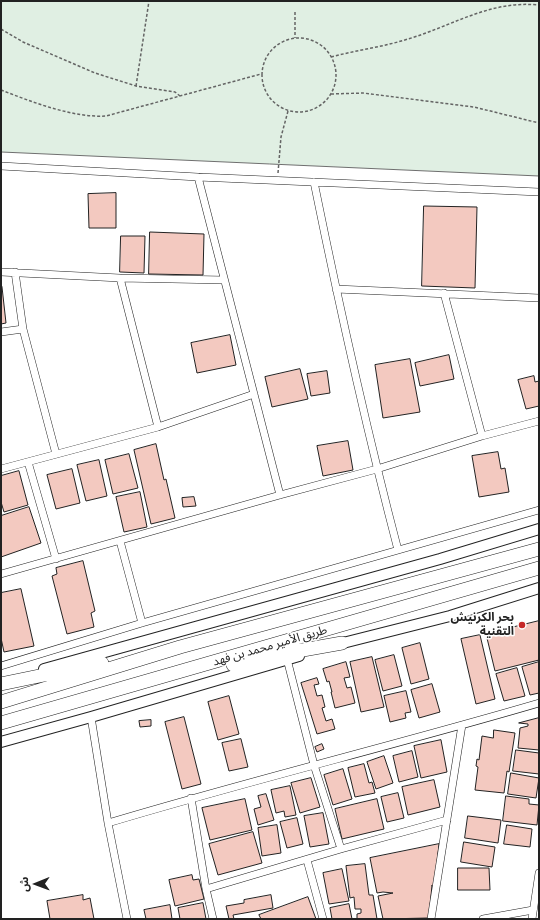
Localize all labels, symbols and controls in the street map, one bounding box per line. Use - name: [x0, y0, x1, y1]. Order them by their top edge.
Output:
- place label: بحر الكرنيش التقنية: [451, 611, 514, 639]
- marker: بحر الكرنيش التقنية: [517, 620, 527, 630]
- street label: طريق الأمير محمد بن فهد: [211, 623, 329, 669]
- north arrow: [16, 864, 56, 904]
- text: ش: [17, 877, 31, 892]

